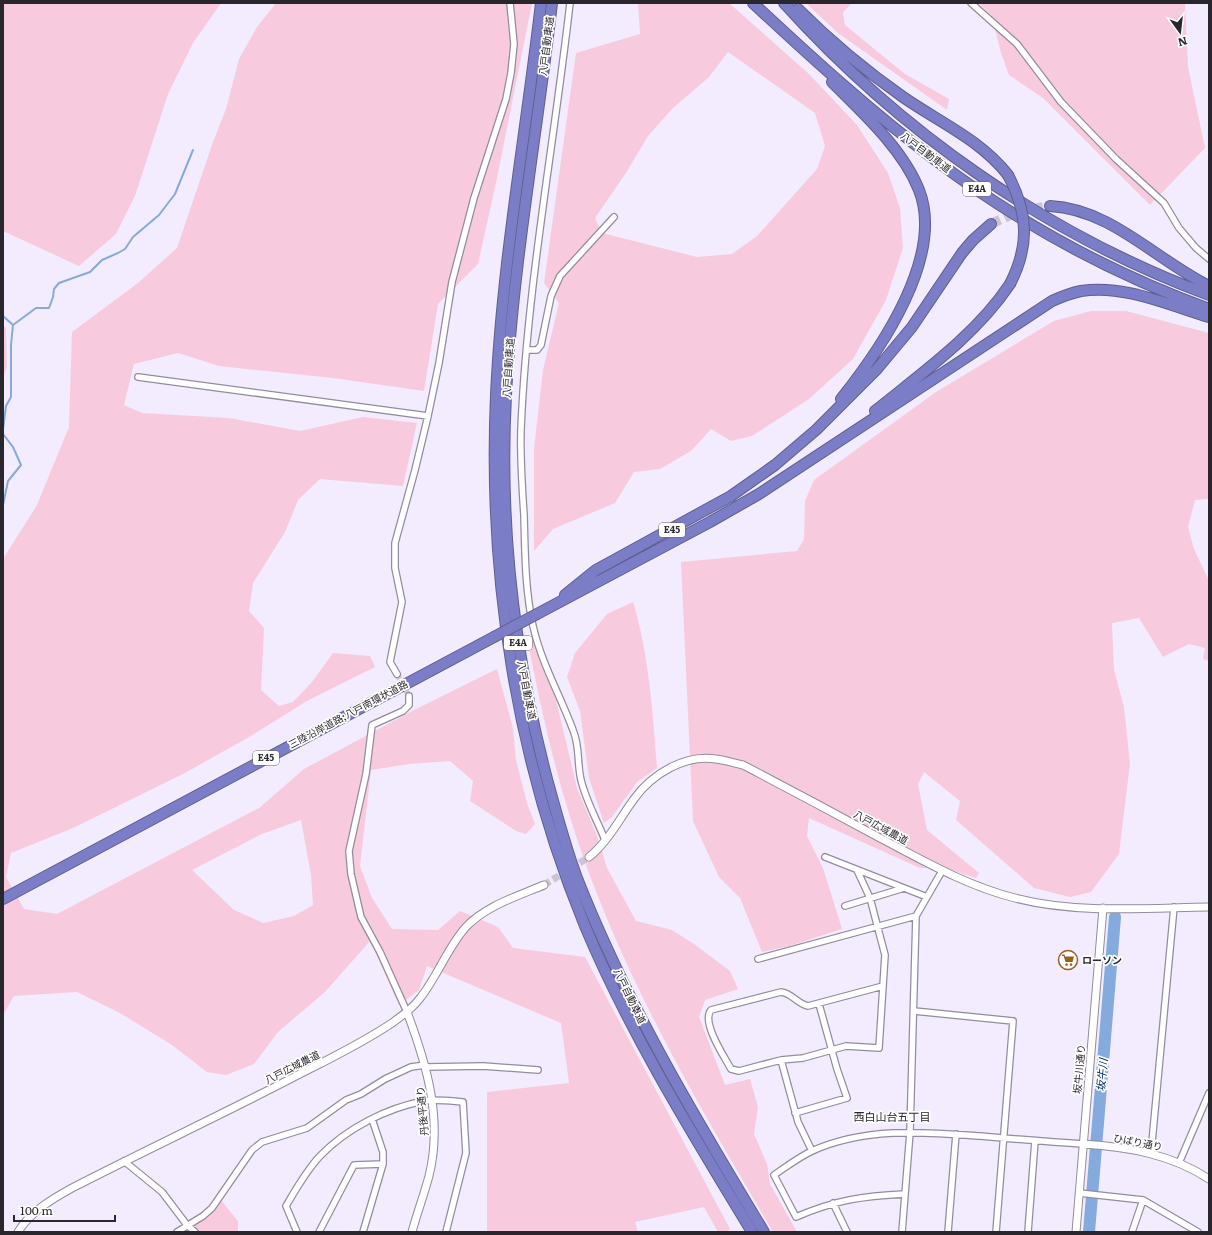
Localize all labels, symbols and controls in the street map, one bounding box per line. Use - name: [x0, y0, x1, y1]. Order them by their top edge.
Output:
- north arrow: [1160, 12, 1200, 52]
- street label: 八戸自動車道: [534, 15, 557, 77]
- text: N: [1176, 34, 1189, 52]
- street label: 八戸自動車道: [898, 128, 955, 176]
- road number: E4A: [963, 182, 991, 196]
- street label: 八戸自動車道: [498, 338, 517, 398]
- road number: E45: [659, 523, 685, 537]
- road number: E4A: [504, 636, 532, 650]
- street label: 八戸自動車道: [514, 659, 541, 721]
- street label: 三陸沿岸道路;八戸南環状道路: [285, 676, 410, 751]
- road number: E45: [253, 751, 279, 765]
- street label: 八戸広域農道: [851, 806, 911, 847]
- supermarket icon: ローソン: [1057, 949, 1079, 971]
- place label: ローソン: [1082, 952, 1122, 967]
- street label: 八戸自動車道: [611, 966, 650, 1026]
- street label: 坂牛川通り: [1069, 1043, 1088, 1095]
- street label: 八戸広域農道: [262, 1046, 322, 1087]
- water label: 坂牛川: [1092, 1057, 1110, 1092]
- street label: 丹後平通り: [412, 1085, 431, 1137]
- district label: 西白山台五丁目: [854, 1108, 931, 1124]
- street label: ひばり通り: [1112, 1129, 1164, 1154]
- scale bar: [14, 1197, 115, 1223]
- text: 100 m: [20, 1201, 53, 1219]

